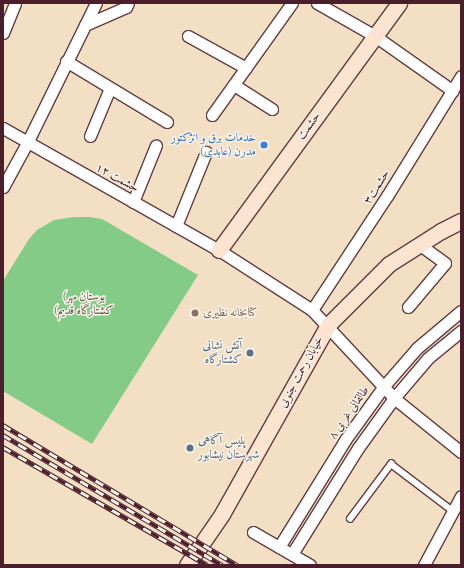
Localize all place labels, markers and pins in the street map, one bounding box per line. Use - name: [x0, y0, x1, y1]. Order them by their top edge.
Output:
- place label: خدمات برق و انژکتور مدرن (عابدی): [171, 131, 256, 159]
- marker: خدمات برق و انژکتور مدرن (عابدی): [259, 140, 269, 150]
- place label: کتابخانه نظیری: [203, 306, 257, 320]
- marker: کتابخانه نظیری: [190, 308, 200, 318]
- place label: آتش نشانی کشتارگاه: [203, 339, 242, 367]
- marker: آتش نشانی کشتارگاه: [245, 348, 255, 358]
- place label: پلیس آگاهی شهرستان نیشابور: [198, 434, 259, 462]
- marker: پلیس آگاهی شهرستان نیشابور: [185, 443, 195, 453]

